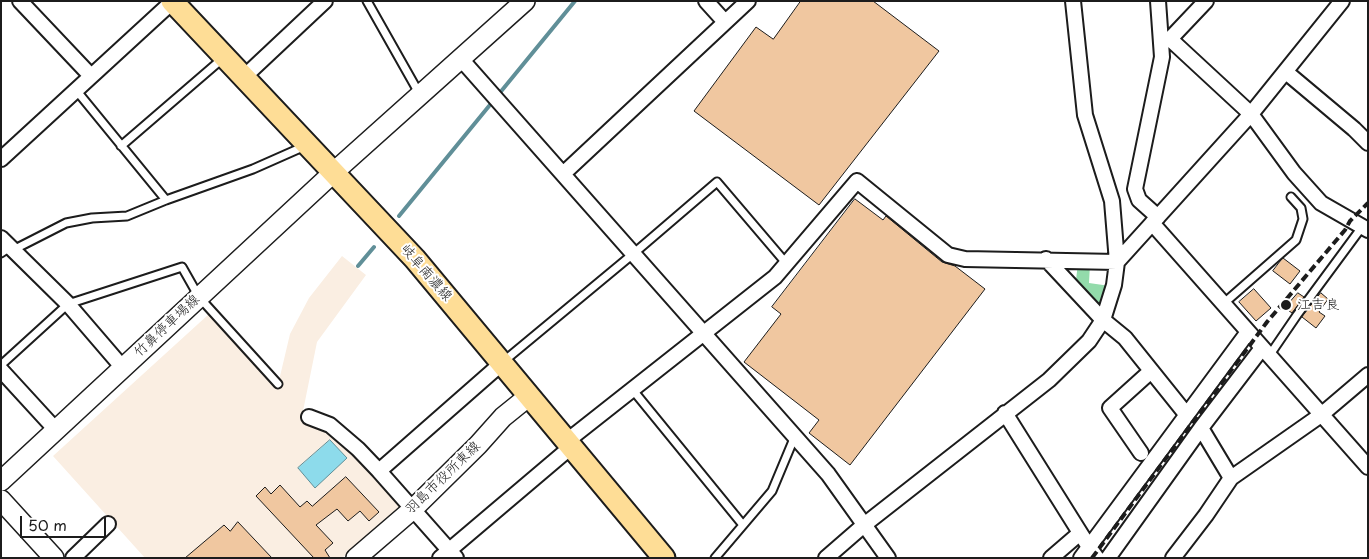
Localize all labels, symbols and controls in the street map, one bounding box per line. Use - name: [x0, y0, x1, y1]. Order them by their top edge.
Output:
- street label: 岐阜南濃線: [397, 241, 455, 305]
- street label: 竹鼻停車場線: [131, 291, 203, 361]
- place label: 江吉良: [1297, 297, 1339, 313]
- marker: 江吉良: [1279, 298, 1293, 312]
- street label: 羽島市役所東線: [402, 438, 484, 518]
- scale bar: [22, 506, 109, 538]
- text: 50 m: [28, 513, 67, 536]

